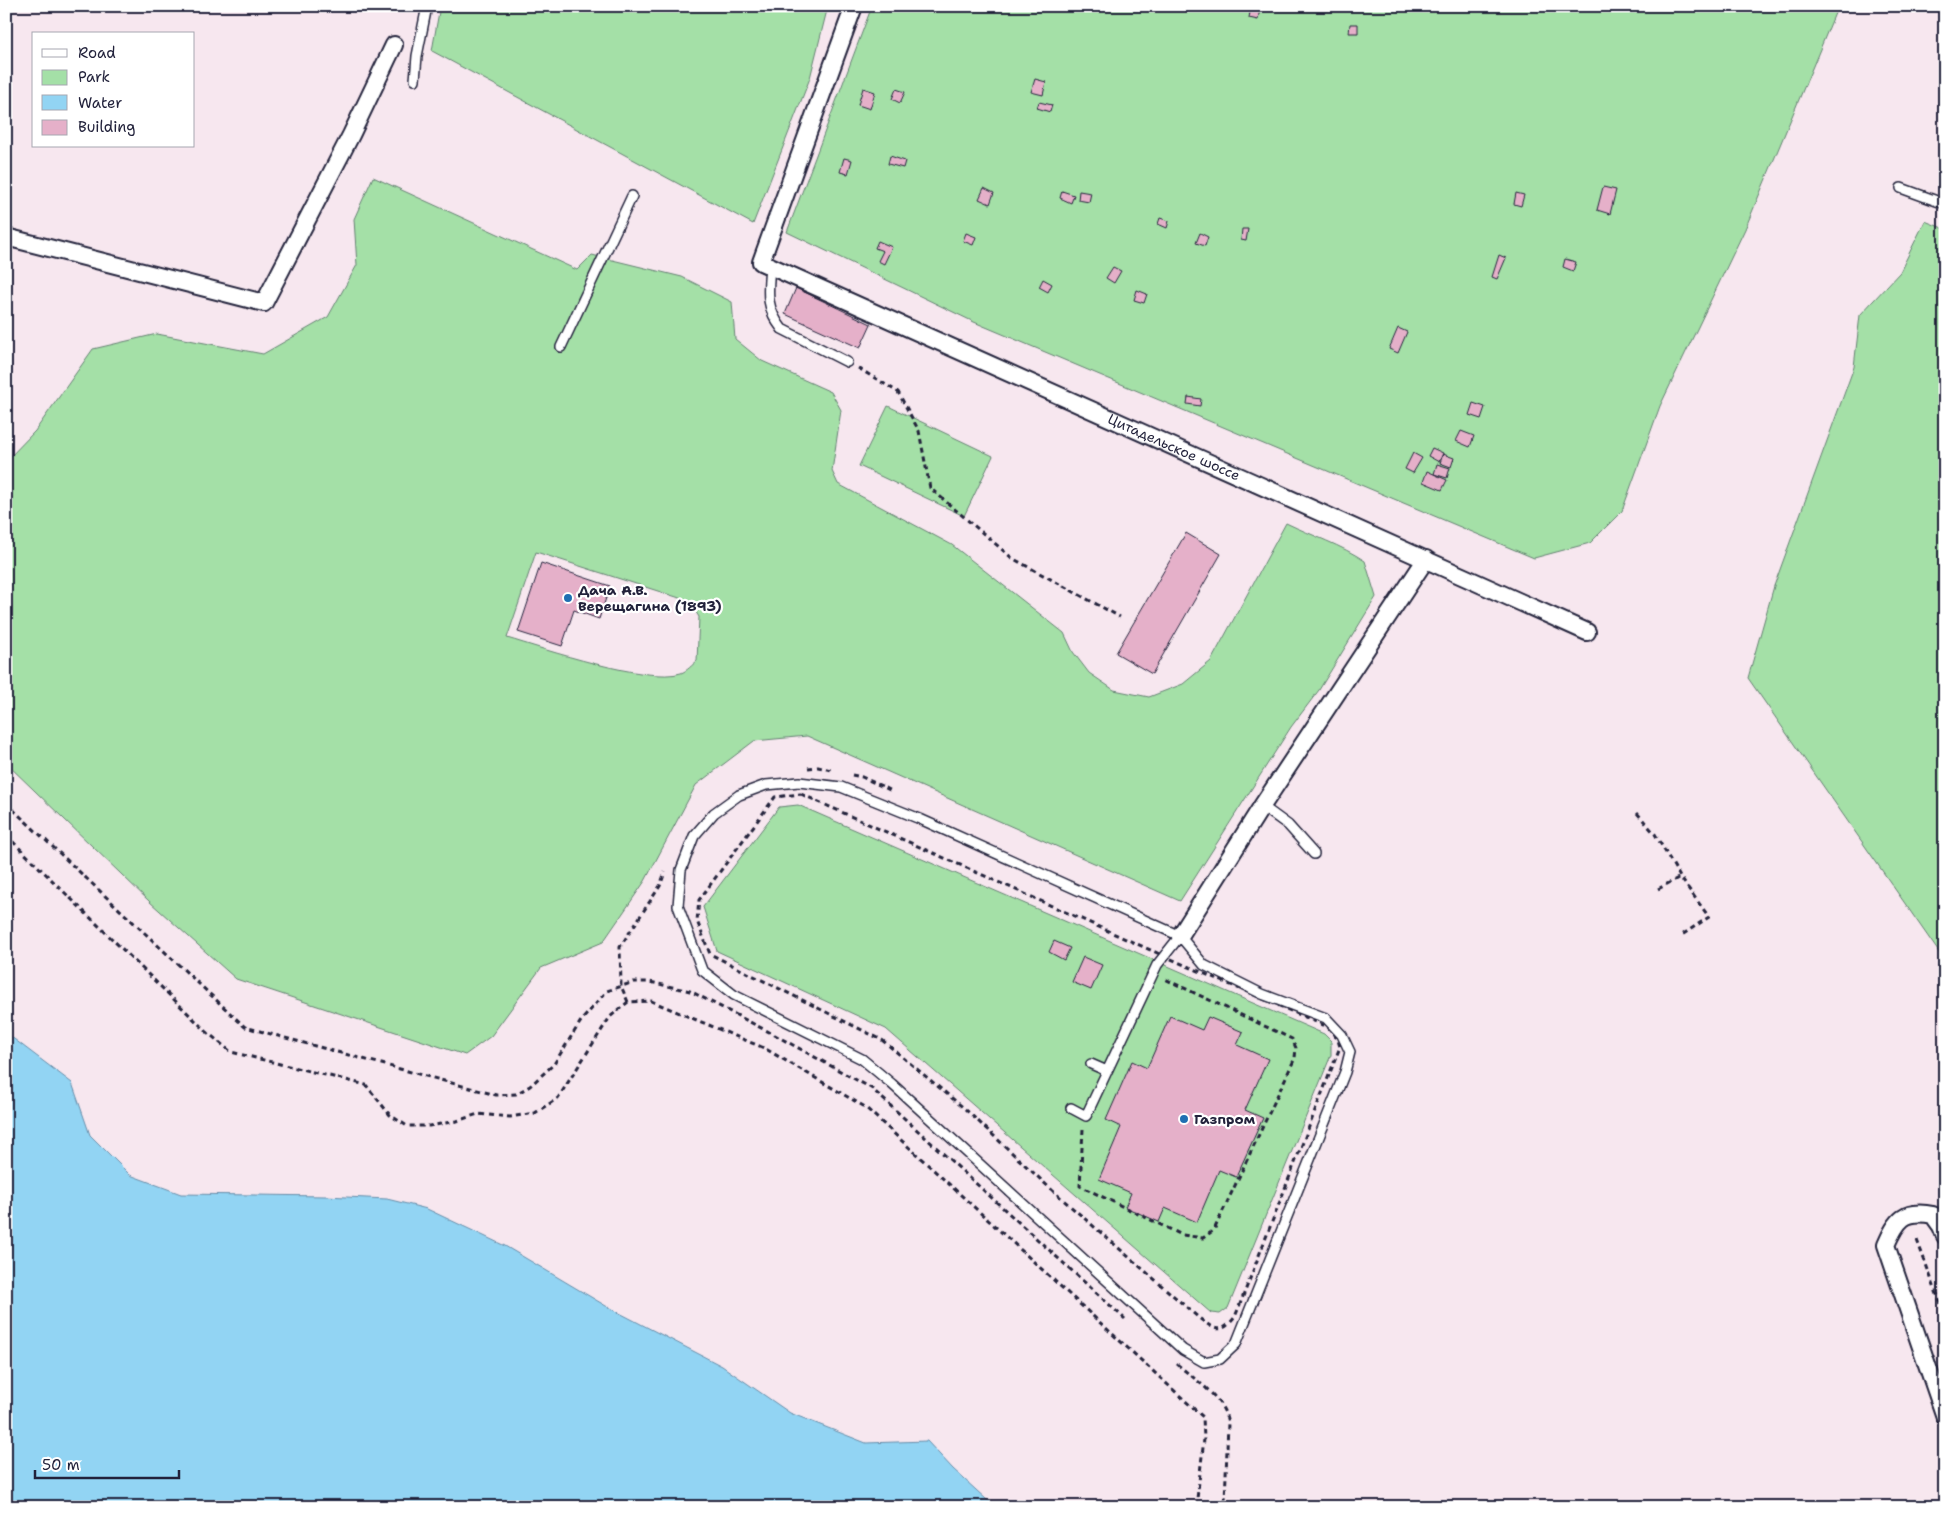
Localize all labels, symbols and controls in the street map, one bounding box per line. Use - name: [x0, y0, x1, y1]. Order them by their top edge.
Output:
- legend: [32, 32, 195, 148]
- text: Road: [78, 43, 116, 63]
- text: Park: [78, 67, 110, 87]
- text: Water: [78, 93, 122, 113]
- text: Building: [78, 117, 135, 137]
- street label: Цитадельское шоссе: [1105, 410, 1243, 485]
- place label: Дача А.В. Верещагина (1893): [578, 581, 722, 615]
- marker: Дача А.В. Верещагина (1893): [562, 592, 574, 604]
- place label: Газпром: [1194, 1110, 1256, 1128]
- marker: Газпром: [1178, 1113, 1190, 1125]
- scale bar: [35, 1448, 179, 1480]
- text: 50 m: [42, 1455, 80, 1475]

